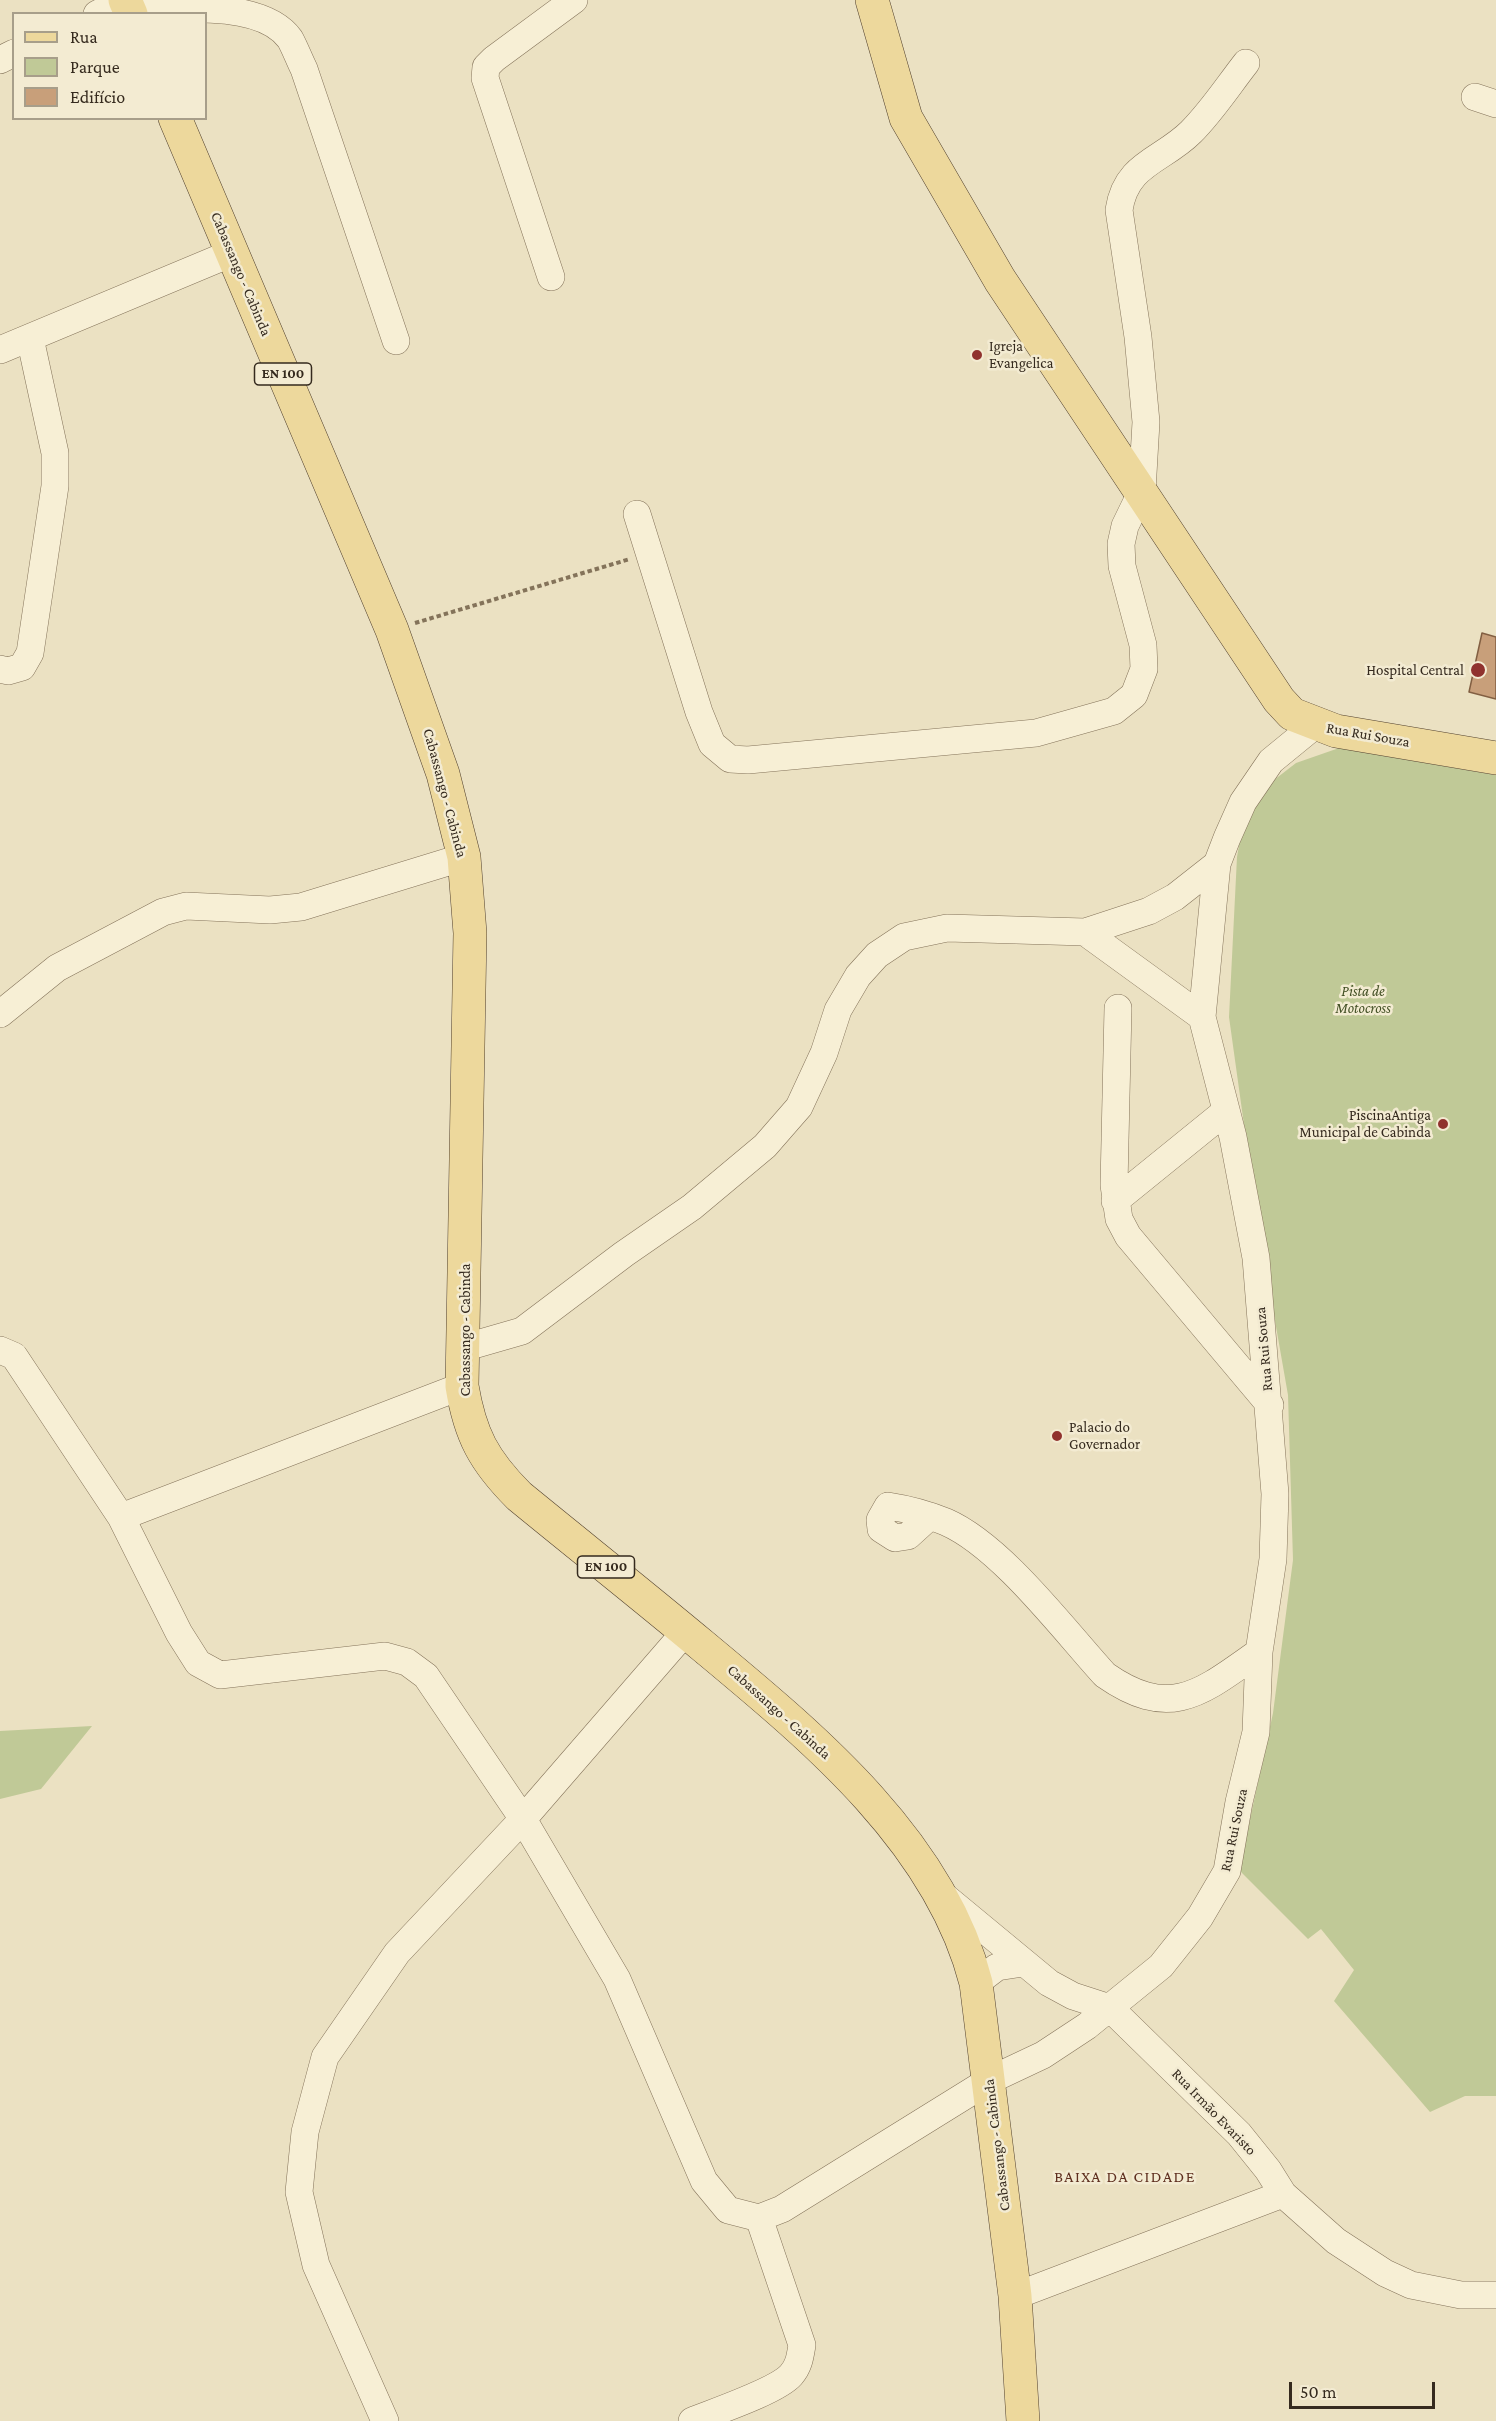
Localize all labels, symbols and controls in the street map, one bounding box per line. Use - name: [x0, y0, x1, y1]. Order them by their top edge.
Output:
- legend: [12, 12, 207, 120]
- text: Rua: [70, 27, 98, 47]
- text: Parque: [70, 57, 120, 77]
- text: Edifício: [70, 87, 125, 107]
- street label: Cabassango - Cabinda: [207, 209, 275, 339]
- place label: Igreja Evangelica: [989, 337, 1053, 372]
- marker: Igreja Evangelica: [970, 348, 984, 362]
- road number: EN 100: [254, 363, 312, 385]
- place label: Hospital Central: [1366, 661, 1464, 679]
- marker: Hospital Central: [1469, 661, 1487, 679]
- street label: Rua Rui Souza: [1325, 719, 1411, 751]
- street label: Cabassango - Cabinda: [419, 726, 471, 860]
- park label: Pista de Motocross: [1335, 982, 1391, 1017]
- place label: PiscinaAntiga Municipal de Cabinda: [1299, 1106, 1431, 1141]
- marker: PiscinaAntiga Municipal de Cabinda: [1436, 1117, 1450, 1131]
- street label: Cabassango - Cabinda: [456, 1263, 474, 1397]
- street label: Rua Rui Souza: [1251, 1306, 1277, 1392]
- place label: Palacio do Governador: [1069, 1418, 1140, 1453]
- marker: Palacio do Governador: [1050, 1429, 1064, 1443]
- road number: EN 100: [578, 1556, 634, 1578]
- street label: Cabassango - Cabinda: [724, 1661, 834, 1763]
- street label: Rua Rui Souza: [1216, 1787, 1252, 1873]
- street label: Rua Irmão Evaristo: [1168, 2065, 1260, 2159]
- street label: Cabassango - Cabinda: [980, 2078, 1014, 2212]
- district label: BAIXA DA CIDADE: [1054, 2167, 1196, 2187]
- scale bar: [1292, 2370, 1438, 2408]
- text: 50 m: [1300, 2382, 1337, 2402]

